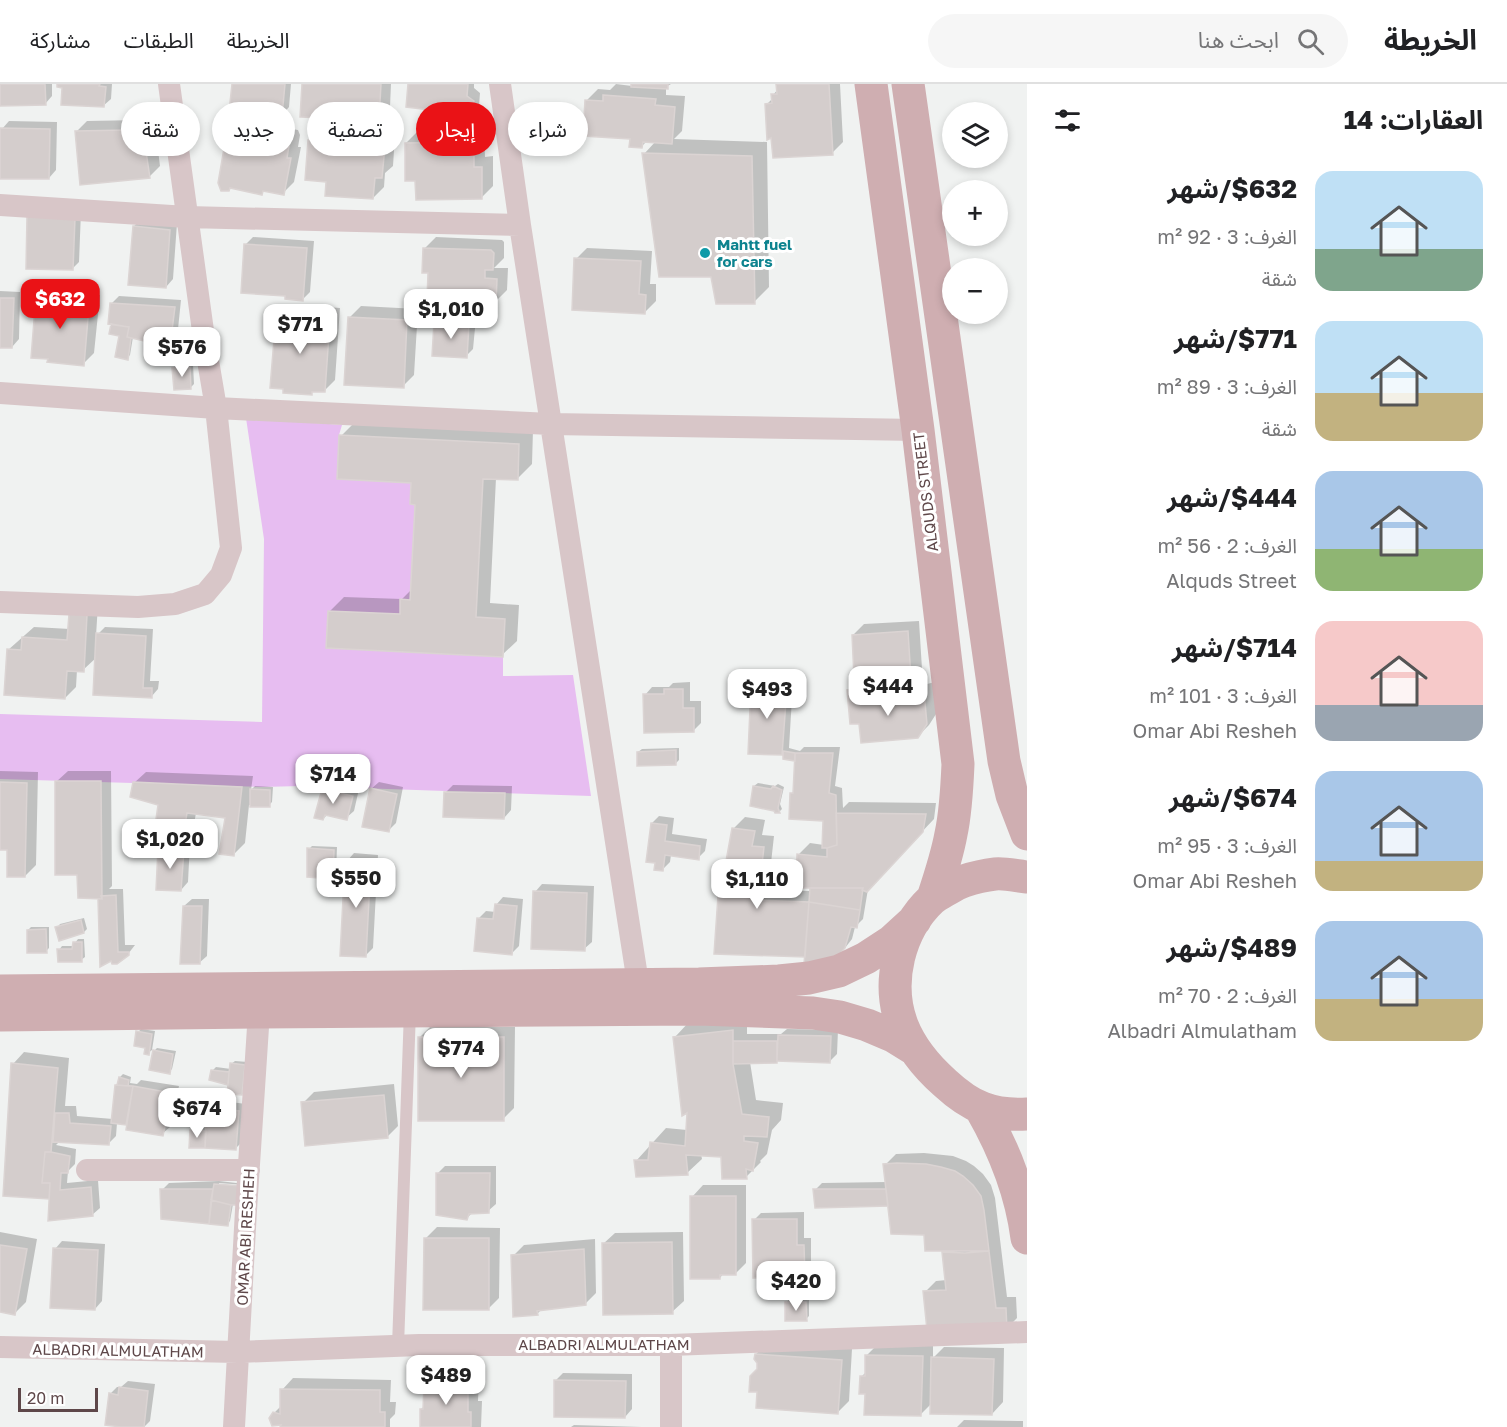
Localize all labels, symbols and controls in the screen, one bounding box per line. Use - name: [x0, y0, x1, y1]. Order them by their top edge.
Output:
- search box: [928, 14, 1348, 68]
- text: الخريطة: [1384, 23, 1477, 56]
- icon: search: [1294, 25, 1327, 58]
- text: ابحث هنا: [1198, 26, 1279, 53]
- text: مشاركة: [30, 27, 91, 53]
- text: الطبقات: [124, 27, 194, 53]
- text: الخريطة: [227, 27, 290, 53]
- chip: شقة: [121, 102, 200, 156]
- chip: جديد: [212, 102, 295, 156]
- chip: تصفية: [307, 102, 404, 156]
- chip: إيجار: [416, 102, 496, 156]
- chip: شراء: [508, 102, 588, 156]
- map controls: [942, 102, 1008, 324]
- button: layers: [942, 102, 1008, 168]
- icon: filters: [1051, 104, 1084, 137]
- text: العقارات: 14: [1344, 104, 1483, 135]
- text: $632/شهر: [1168, 173, 1297, 204]
- button: +: [942, 180, 1008, 246]
- icon: home: [1363, 195, 1435, 267]
- text: الغرف: 3 · 92 m²: [1157, 224, 1297, 248]
- place label: Mahtt fuel for cars: [717, 235, 792, 270]
- marker: Mahtt fuel for cars: [698, 246, 712, 260]
- button: −: [942, 258, 1008, 324]
- text: شقة: [1262, 266, 1297, 290]
- pin: $632: [24, 279, 96, 330]
- text: $632: [35, 286, 85, 310]
- pin: $1,010: [402, 289, 500, 340]
- text: $1,010: [418, 296, 484, 320]
- pin: $771: [264, 304, 336, 355]
- text: $771: [277, 311, 323, 335]
- text: $771/شهر: [1174, 323, 1297, 354]
- pin: $576: [146, 327, 218, 378]
- text: $576: [157, 334, 207, 358]
- icon: home: [1363, 345, 1435, 417]
- text: الغرف: 3 · 89 m²: [1157, 374, 1297, 398]
- text: شقة: [1262, 416, 1297, 440]
- street label: ALQUDS STREET: [909, 431, 941, 553]
- text: $444/شهر: [1167, 482, 1297, 513]
- icon: home: [1363, 495, 1435, 567]
- text: الغرف: 2 · 56 m²: [1157, 533, 1297, 557]
- text: Alquds Street: [1166, 568, 1297, 592]
- text: $714/شهر: [1172, 632, 1297, 663]
- icon: home: [1363, 645, 1435, 717]
- pin: $444: [852, 666, 924, 717]
- pin: $493: [731, 669, 803, 720]
- text: $444: [863, 673, 913, 697]
- text: $493: [742, 676, 792, 700]
- text: الغرف: 3 · 101 m²: [1149, 683, 1297, 707]
- text: Omar Abi Resheh: [1133, 718, 1297, 742]
- pin: $714: [297, 754, 369, 805]
- text: $714: [309, 761, 357, 785]
- text: $674/شهر: [1169, 782, 1297, 813]
- icon: home: [1363, 795, 1435, 867]
- pin: $1,020: [121, 819, 219, 870]
- text: $1,020: [136, 826, 204, 850]
- text: الغرف: 3 · 95 m²: [1157, 833, 1297, 857]
- pin: $550: [320, 858, 392, 909]
- pin: $1,110: [708, 859, 806, 910]
- text: $550: [331, 865, 381, 889]
- text: $1,110: [725, 866, 789, 890]
- text: Omar Abi Resheh: [1133, 868, 1297, 892]
- text: $489/شهر: [1166, 932, 1297, 963]
- icon: home: [1363, 945, 1435, 1017]
- text: الغرف: 2 · 70 m²: [1158, 983, 1297, 1007]
- text: Albadri Almulatham: [1108, 1018, 1297, 1042]
- pin: $774: [425, 1028, 497, 1079]
- text: $774: [437, 1035, 485, 1059]
- pin: $674: [161, 1088, 233, 1139]
- text: $674: [172, 1095, 222, 1119]
- street label: OMAR ABI RESHEH: [232, 1168, 258, 1306]
- pin: $420: [760, 1261, 832, 1312]
- text: $420: [770, 1268, 822, 1292]
- street label: ALBADRI ALMULATHAM: [518, 1335, 690, 1353]
- street label: ALBADRI ALMULATHAM: [32, 1340, 204, 1360]
- pin: $489: [410, 1355, 482, 1406]
- text: $489: [420, 1362, 472, 1386]
- scale bar: [18, 1385, 98, 1412]
- text: 20 m: [27, 1388, 64, 1408]

